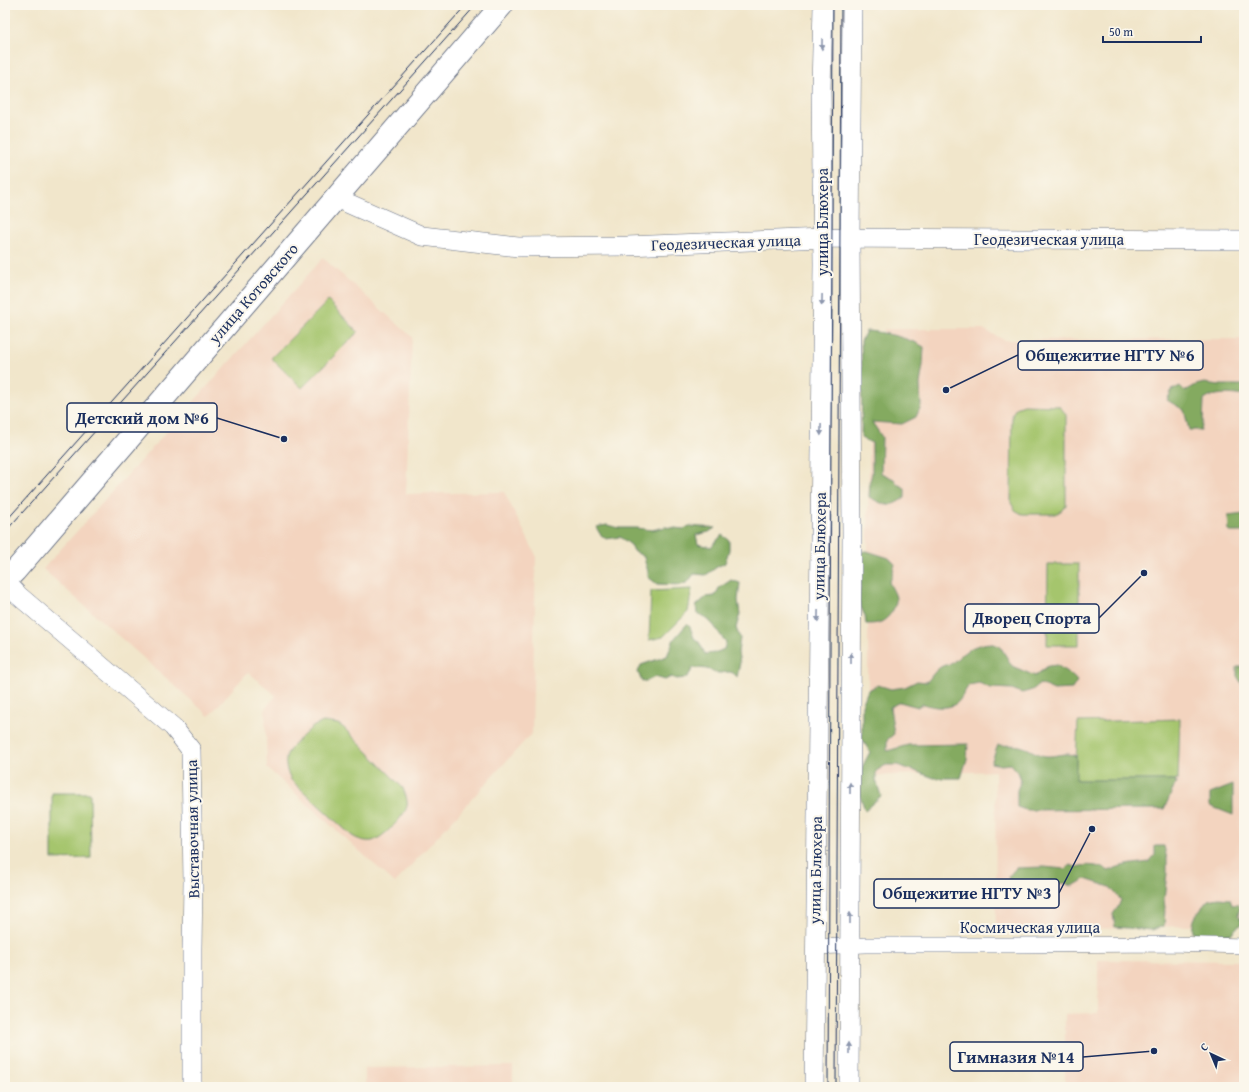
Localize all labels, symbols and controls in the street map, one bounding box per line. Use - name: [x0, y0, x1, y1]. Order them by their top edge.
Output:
- scale bar: [1103, 18, 1201, 44]
- text: 50 m: [1109, 23, 1133, 40]
- one-way arrow: [819, 38, 826, 50]
- street label: улица Блюхера: [810, 168, 834, 277]
- street label: Геодезическая улица: [651, 227, 802, 257]
- street label: Геодезическая улица: [974, 227, 1124, 251]
- street label: улица Котовского: [202, 237, 304, 350]
- one-way arrow: [819, 294, 826, 306]
- callout: Общежитие НГТУ №6: [1018, 341, 1203, 370]
- text: Общежитие НГТУ №6: [1025, 342, 1195, 367]
- callout: Детский дом №6: [67, 403, 217, 432]
- text: Детский дом №6: [74, 405, 209, 430]
- one-way arrow: [818, 424, 824, 437]
- street label: улица Блюхера: [806, 491, 832, 601]
- callout: Дворец Спорта: [965, 604, 1099, 633]
- text: Дворец Спорта: [972, 605, 1092, 630]
- one-way arrow: [815, 610, 821, 623]
- one-way arrow: [848, 651, 854, 664]
- street label: Выставочная улица: [179, 759, 205, 899]
- one-way arrow: [847, 781, 853, 794]
- street label: улица Блюхера: [802, 815, 828, 925]
- callout: Общежитие НГТУ №3: [874, 879, 1059, 908]
- text: Общежитие НГТУ №3: [882, 880, 1052, 905]
- one-way arrow: [847, 911, 853, 924]
- street label: Космическая улица: [960, 915, 1100, 939]
- north arrow: [1191, 1034, 1231, 1074]
- text: С: [1196, 1039, 1212, 1055]
- one-way arrow: [846, 1041, 852, 1054]
- callout: Гимназия №14: [950, 1042, 1083, 1071]
- text: Гимназия №14: [957, 1044, 1075, 1069]

